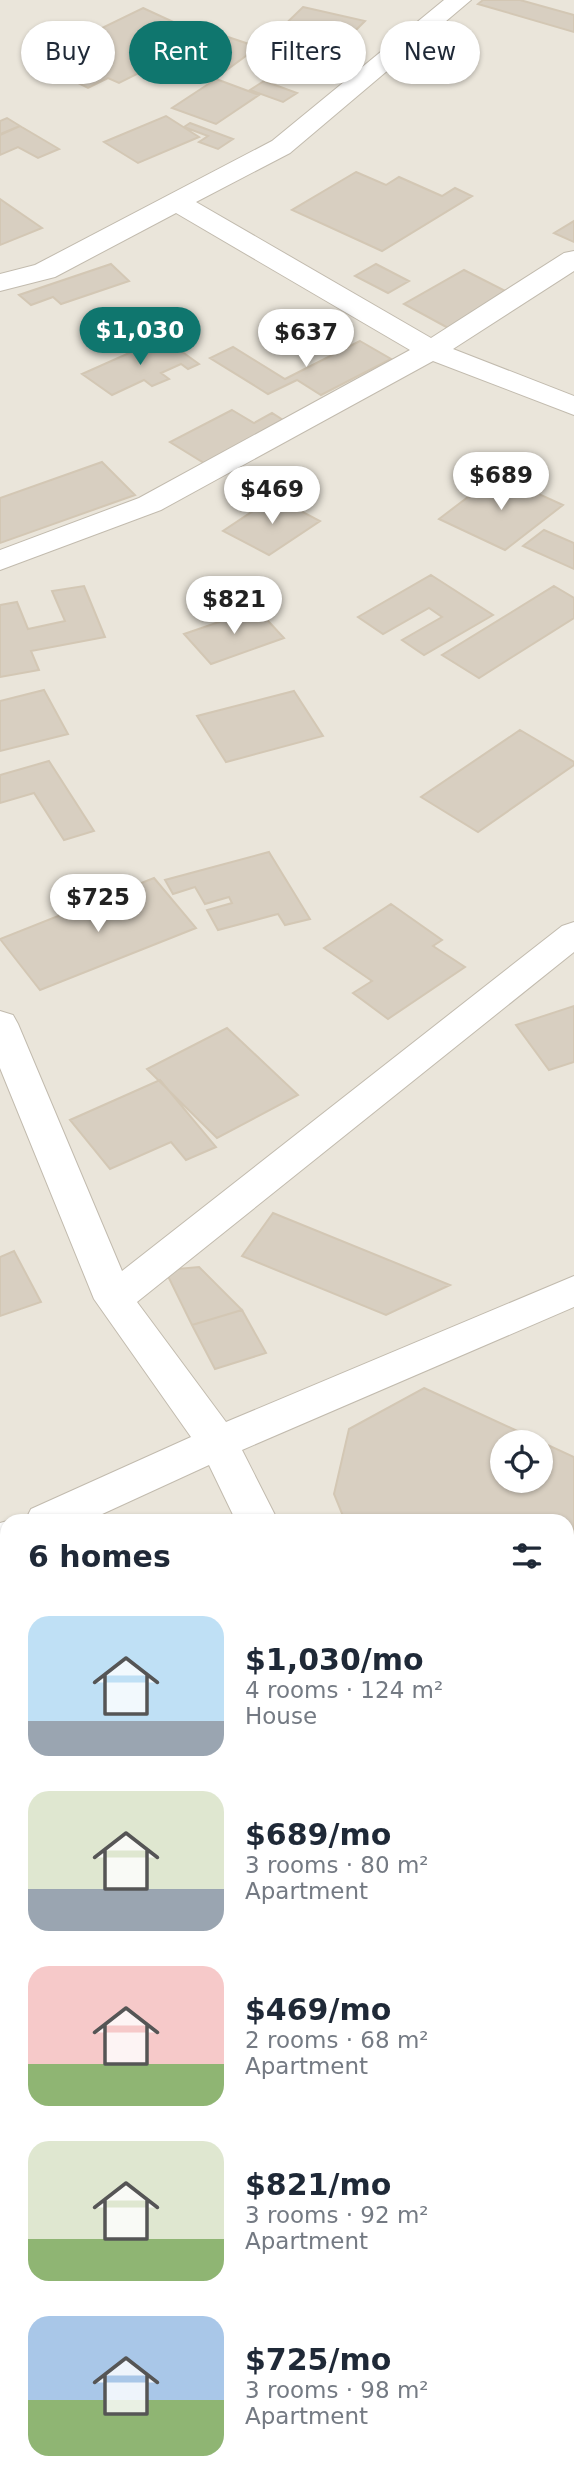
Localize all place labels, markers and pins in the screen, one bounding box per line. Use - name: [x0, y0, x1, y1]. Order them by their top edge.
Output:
- pin: $1,030: [83, 308, 197, 367]
- pin: $637: [265, 310, 347, 369]
- pin: $689: [460, 452, 542, 512]
- pin: $469: [231, 466, 313, 526]
- pin: $821: [193, 576, 275, 636]
- pin: $725: [57, 874, 139, 934]

